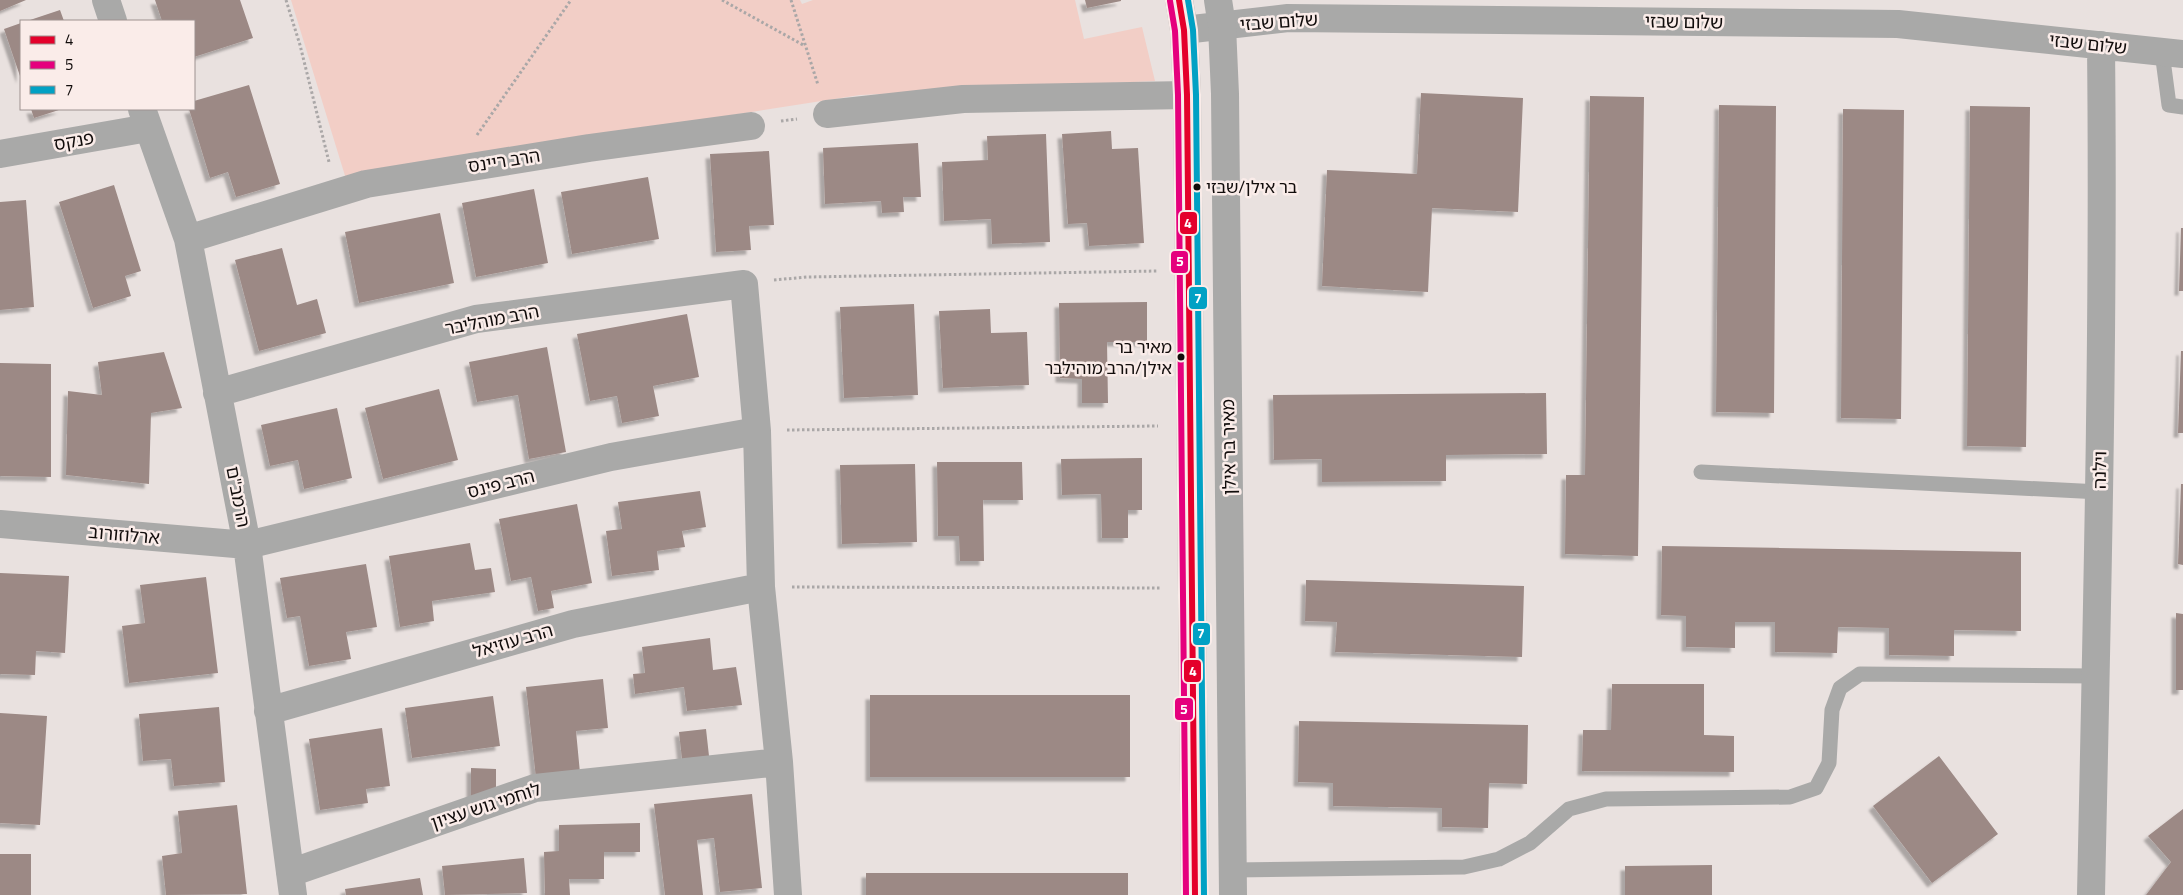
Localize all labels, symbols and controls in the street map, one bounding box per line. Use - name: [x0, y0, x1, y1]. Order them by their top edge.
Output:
- street label: שלום שבזי: [1239, 5, 1319, 38]
- street label: שלום שבזי: [1645, 7, 1723, 36]
- legend: [20, 20, 195, 110]
- street label: שלום שבזי: [2048, 26, 2128, 61]
- text: 4: [65, 28, 73, 51]
- text: 5: [65, 53, 73, 76]
- text: 7: [65, 78, 73, 101]
- street label: פנקס: [52, 124, 96, 157]
- street label: הרב ריינס: [466, 141, 542, 180]
- place label: בר אילן/שבזי: [1206, 174, 1297, 200]
- marker: בר אילן/שבזי: [1192, 182, 1202, 192]
- line badge: 4: [1179, 211, 1198, 235]
- text: 4: [1184, 212, 1192, 233]
- line badge: 5: [1170, 250, 1189, 274]
- text: 5: [1176, 250, 1184, 271]
- line badge: 7: [1188, 286, 1208, 310]
- text: 7: [1194, 287, 1202, 308]
- street label: הרב מוהליבר: [442, 297, 541, 342]
- place label: מאיר בר אילן/הרב מוהילבר: [1044, 334, 1172, 381]
- marker: מאיר בר אילן/הרב מוהילבר: [1176, 352, 1186, 362]
- street label: מאיר בר אילן: [1214, 399, 1243, 495]
- street label: וילנה: [2086, 451, 2113, 489]
- street label: הרב פינס: [464, 462, 538, 505]
- street label: הרמב"ם: [219, 464, 258, 530]
- street label: ארלוזורוב: [87, 518, 161, 551]
- street label: הרב עוזיאל: [470, 616, 556, 665]
- line badge: 7: [1192, 622, 1211, 646]
- text: 7: [1197, 622, 1205, 643]
- line badge: 4: [1183, 659, 1202, 683]
- text: 4: [1189, 660, 1197, 681]
- line badge: 5: [1174, 697, 1194, 721]
- text: 5: [1180, 698, 1188, 719]
- street label: לוחמי גוש עציון: [427, 775, 544, 836]

